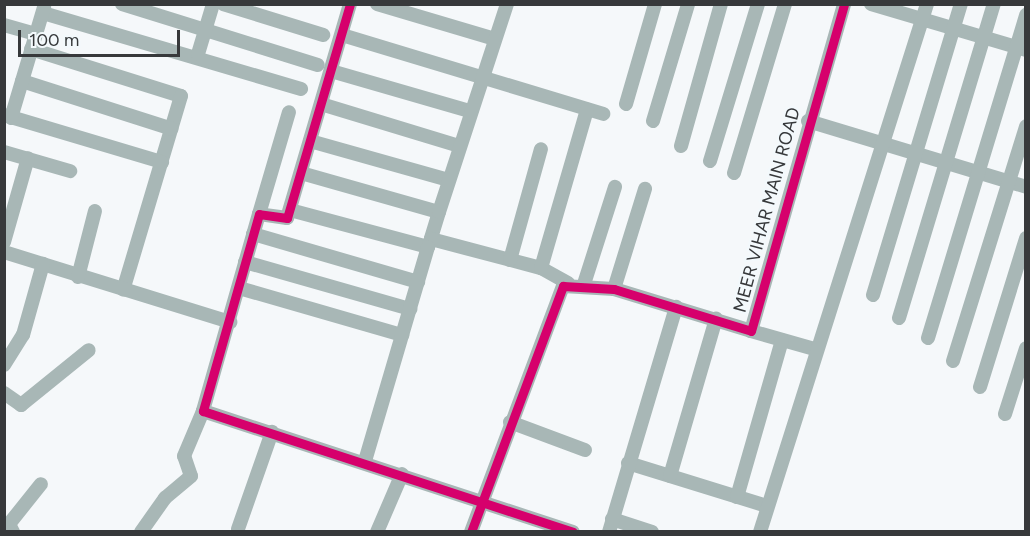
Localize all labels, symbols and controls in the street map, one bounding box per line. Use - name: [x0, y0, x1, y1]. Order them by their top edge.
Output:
- scale bar: [21, 18, 183, 56]
- text: 100 m: [29, 29, 79, 51]
- street label: MEER VIHAR MAIN ROAD: [729, 105, 805, 315]

